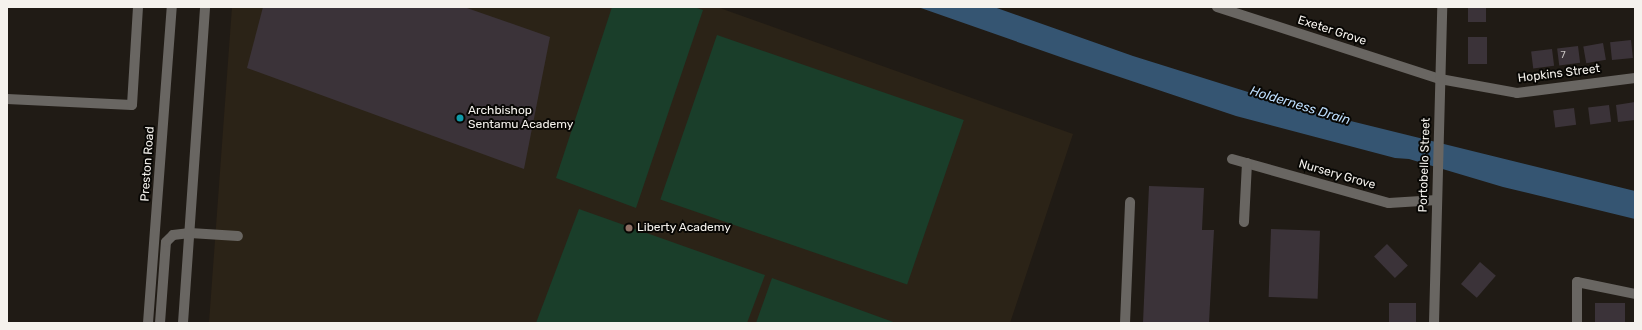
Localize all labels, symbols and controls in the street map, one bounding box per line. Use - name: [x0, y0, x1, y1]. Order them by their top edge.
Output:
- street label: Exeter Grove: [1296, 13, 1368, 49]
- house number: 7: [1560, 50, 1566, 62]
- street label: Hopkins Street: [1517, 62, 1601, 86]
- water label: Holderness Drain: [1248, 83, 1352, 129]
- place label: Archbishop Sentamu Academy: [468, 104, 574, 132]
- marker: Archbishop Sentamu Academy: [455, 113, 465, 123]
- street label: Portobello Street: [1416, 117, 1434, 213]
- street label: Preston Road: [138, 126, 158, 202]
- street label: Nursery Grove: [1297, 157, 1377, 193]
- place label: Liberty Academy: [637, 221, 732, 235]
- marker: Liberty Academy: [624, 223, 634, 233]

